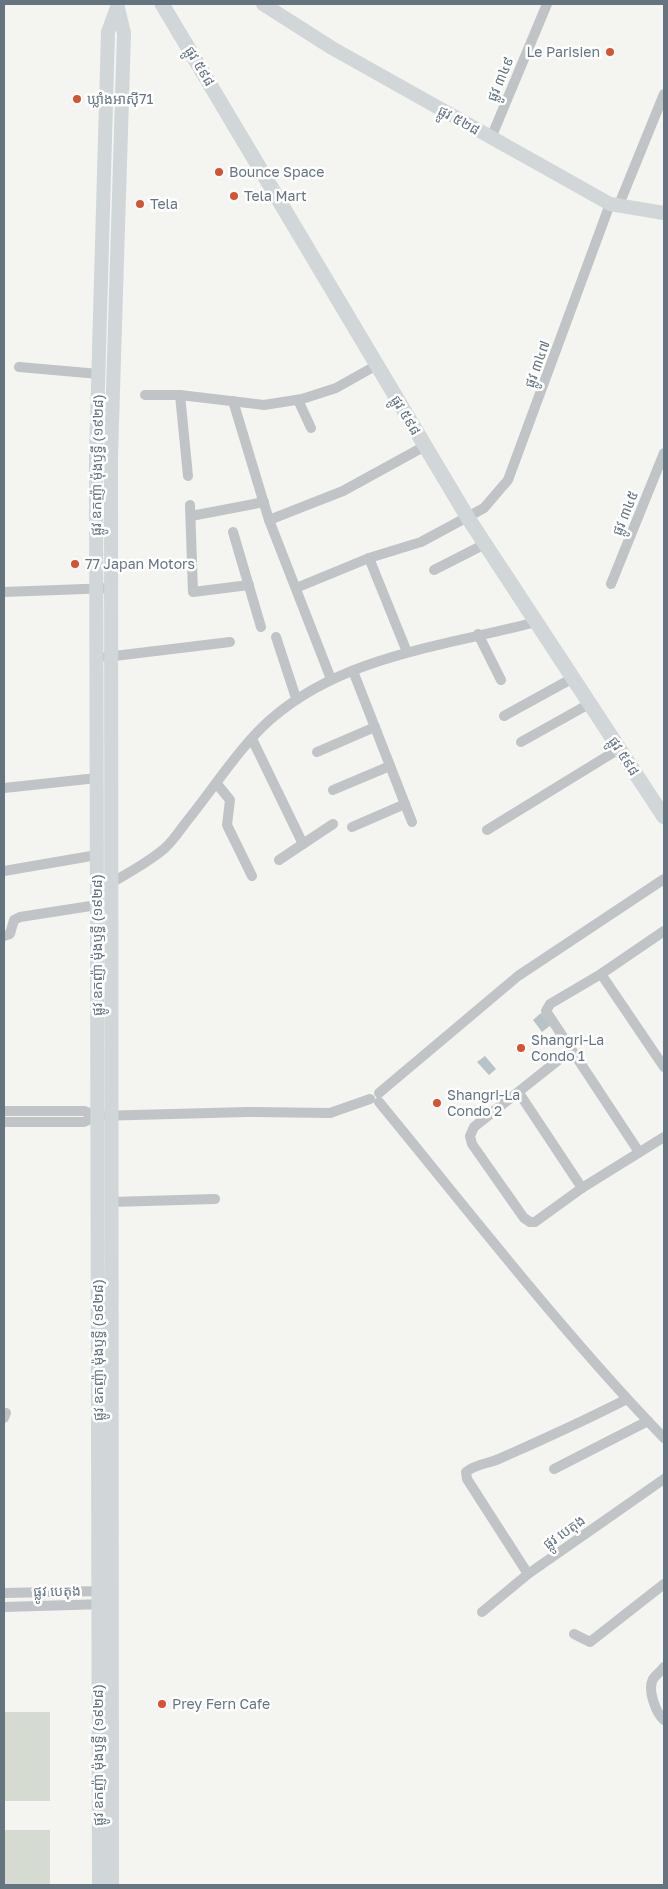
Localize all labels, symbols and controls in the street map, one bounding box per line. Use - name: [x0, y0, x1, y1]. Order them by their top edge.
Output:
- street label: ផ្លូវ ៥៩៨: [178, 43, 219, 91]
- place label: Le Parisien: [526, 43, 600, 60]
- marker: Le Parisien: [604, 46, 616, 58]
- street label: ផ្លូវ ៣៤៩: [483, 54, 520, 105]
- place label: ឃ្លាំងអាសុី71: [87, 90, 153, 108]
- marker: ឃ្លាំងអាសុី71: [71, 93, 83, 105]
- street label: ផ្លូវ ៥២៨: [433, 101, 483, 142]
- place label: Bounce Space: [229, 163, 324, 180]
- marker: Bounce Space: [213, 166, 225, 178]
- place label: Tela Mart: [244, 187, 307, 204]
- marker: Tela Mart: [228, 190, 240, 202]
- place label: Tela: [150, 195, 178, 212]
- marker: Tela: [134, 198, 146, 210]
- street label: ផ្លូវ ៣៤៧: [520, 338, 557, 391]
- street label: ផ្លូវ ៥៩៨: [384, 392, 425, 440]
- street label: ផ្លូវ ឧកញ៉ា ម៉ុងឫទ្ធី (១៩២៨): [87, 394, 110, 536]
- street label: ផ្លូវ ៣៤៥: [608, 488, 645, 539]
- place label: 77 Japan Motors: [85, 555, 195, 572]
- marker: 77 Japan Motors: [69, 558, 81, 570]
- street label: ផ្លូវ ៥៩៨: [602, 733, 643, 781]
- street label: ផ្លូវ ឧកញ៉ា ម៉ុងឫទ្ធី (១៩២៨): [88, 874, 109, 1016]
- place label: Shangri-La Condo 1: [531, 1031, 604, 1064]
- marker: Shangri-La Condo 1: [515, 1042, 527, 1054]
- place label: Shangri-La Condo 2: [447, 1086, 520, 1119]
- marker: Shangri-La Condo 2: [431, 1097, 443, 1109]
- street label: ផ្លូវ ឧកញ៉ា ម៉ុងឫទ្ធី (១៩២៨): [89, 1279, 110, 1421]
- street label: ផ្លូវ បេតុង: [539, 1511, 590, 1556]
- street label: ផ្លូវ បេតុង: [33, 1582, 81, 1604]
- street label: ផ្លូវ ឧកញ៉ា ម៉ុងឫទ្ធី (១៩២៨): [89, 1684, 110, 1826]
- place label: Prey Fern Cafe: [172, 1695, 270, 1712]
- marker: Prey Fern Cafe: [156, 1698, 168, 1710]

